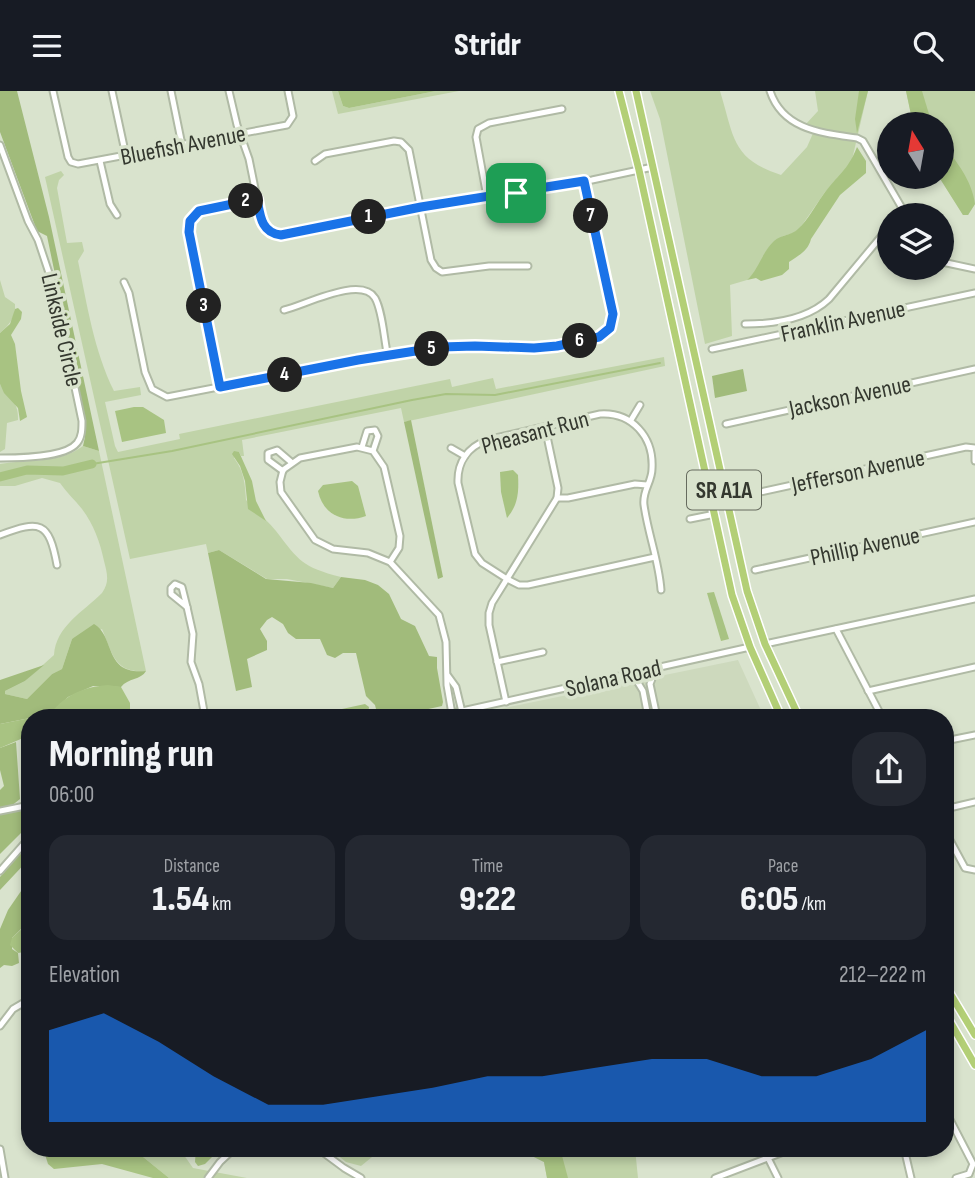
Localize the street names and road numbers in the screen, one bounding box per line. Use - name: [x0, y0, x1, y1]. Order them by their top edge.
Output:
- street label: Bluefish Avenue: [118, 119, 248, 172]
- street label: Linkside Circle: [34, 271, 89, 390]
- street label: Franklin Avenue: [778, 294, 908, 349]
- street label: Jackson Avenue: [785, 369, 914, 424]
- street label: Pheasant Run: [478, 404, 592, 461]
- street label: Jefferson Avenue: [788, 443, 927, 500]
- road number: SR A1A: [687, 471, 761, 509]
- street label: Phillip Avenue: [808, 521, 923, 572]
- street label: Solana Road: [562, 653, 664, 704]

